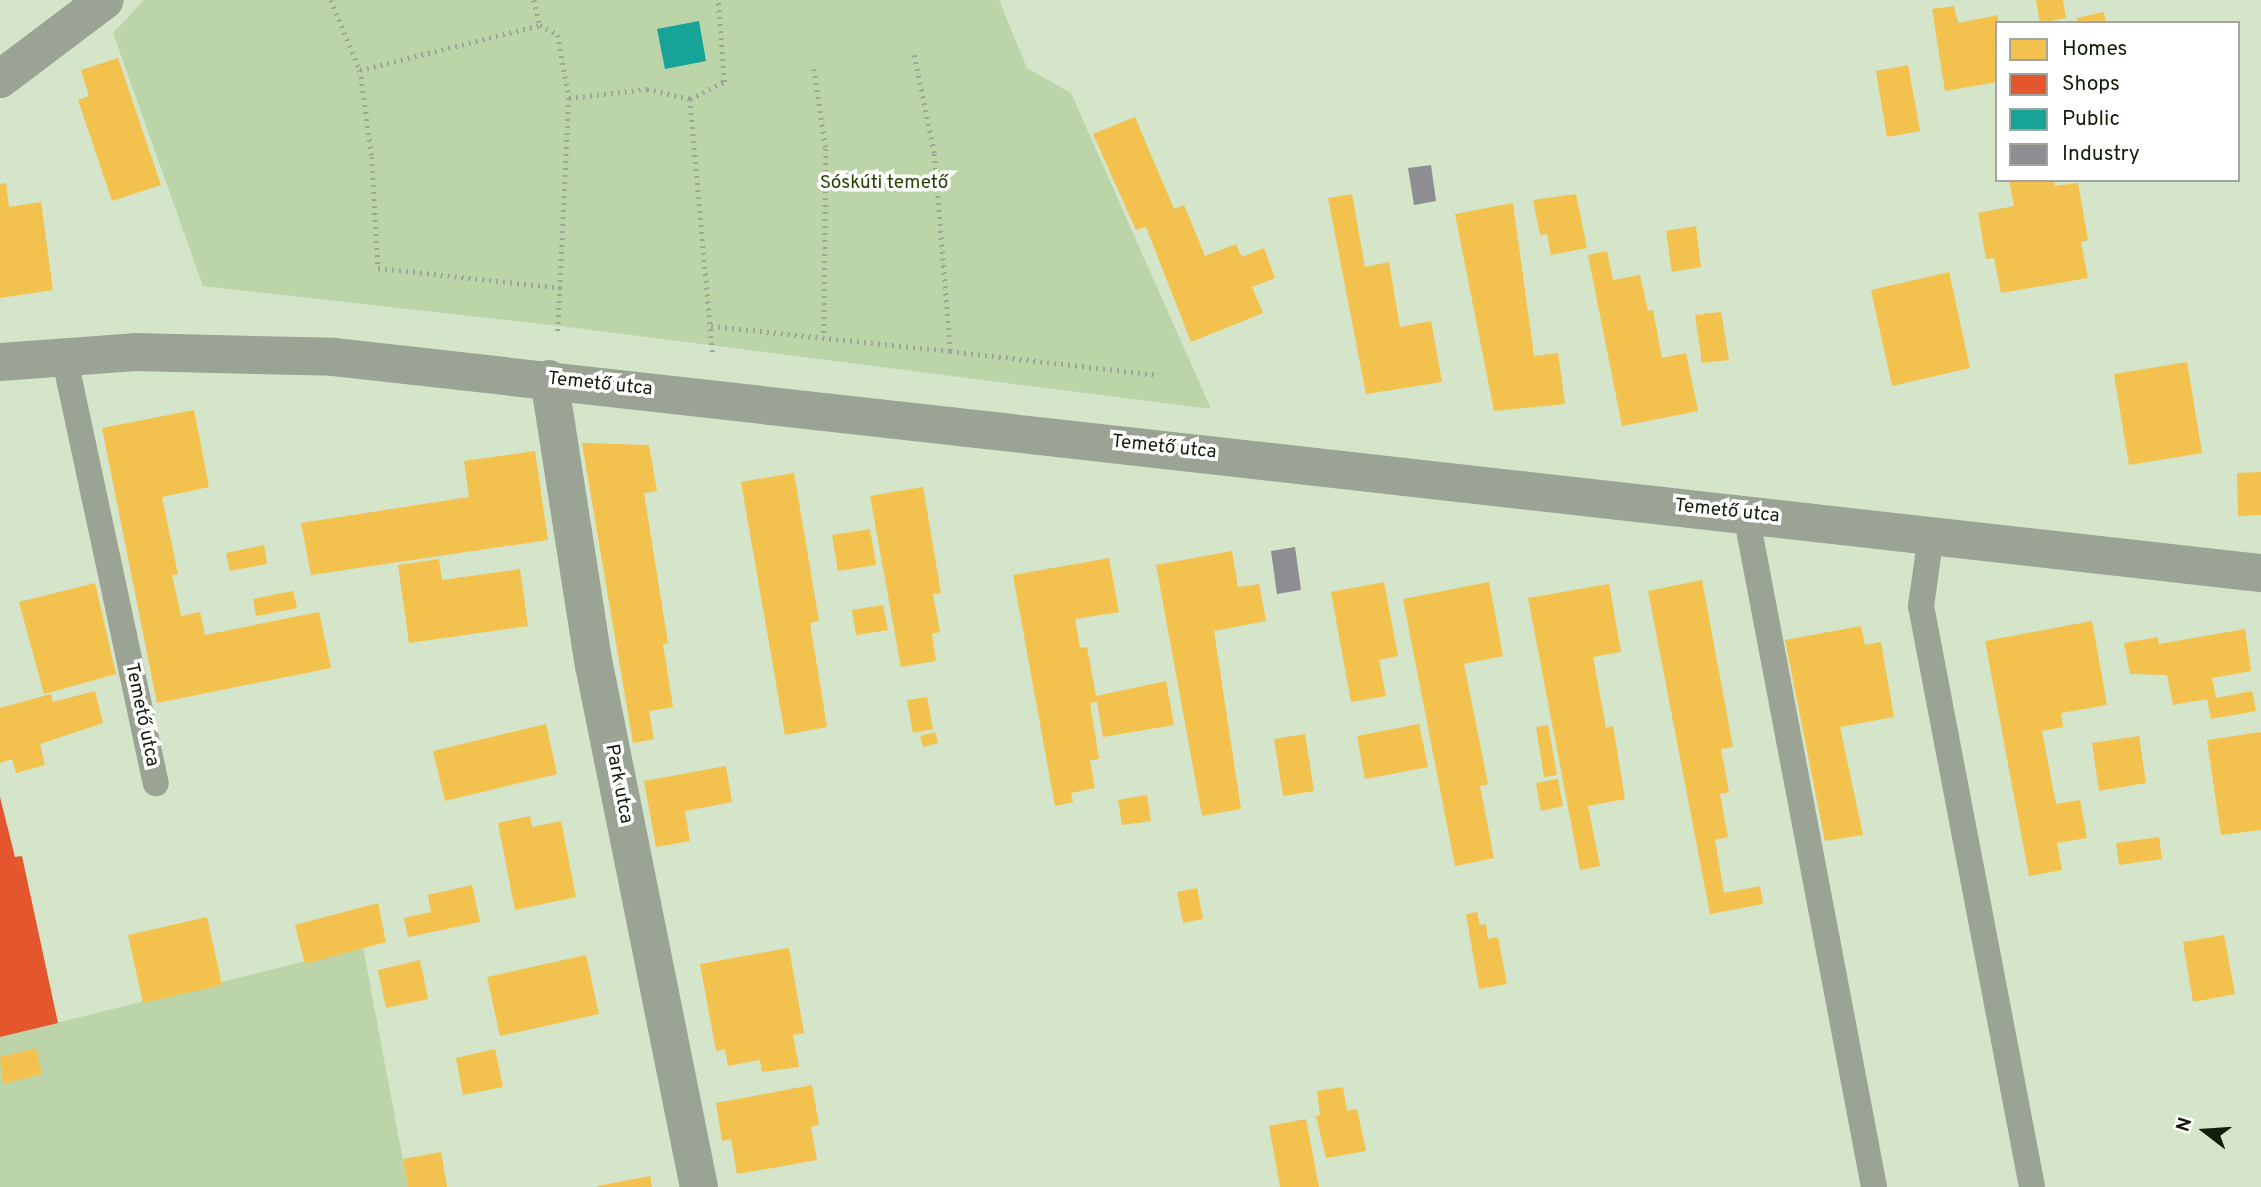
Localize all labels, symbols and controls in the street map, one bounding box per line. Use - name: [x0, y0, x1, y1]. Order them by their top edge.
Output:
- legend: [1995, 21, 2240, 182]
- text: Homes: [2062, 36, 2127, 63]
- text: Shops: [2062, 71, 2120, 98]
- text: Public: [2062, 106, 2120, 133]
- text: Industry: [2062, 141, 2140, 168]
- park label: Sóskúti temető: [820, 173, 948, 195]
- street label: Temető utca: [546, 368, 654, 402]
- street label: Temető utca: [1110, 431, 1218, 465]
- street label: Temető utca: [1673, 495, 1781, 529]
- street label: Temető utca: [119, 661, 163, 769]
- street label: Park utca: [599, 742, 637, 826]
- north arrow: [2170, 1096, 2240, 1166]
- text: N: [2171, 1115, 2198, 1135]

